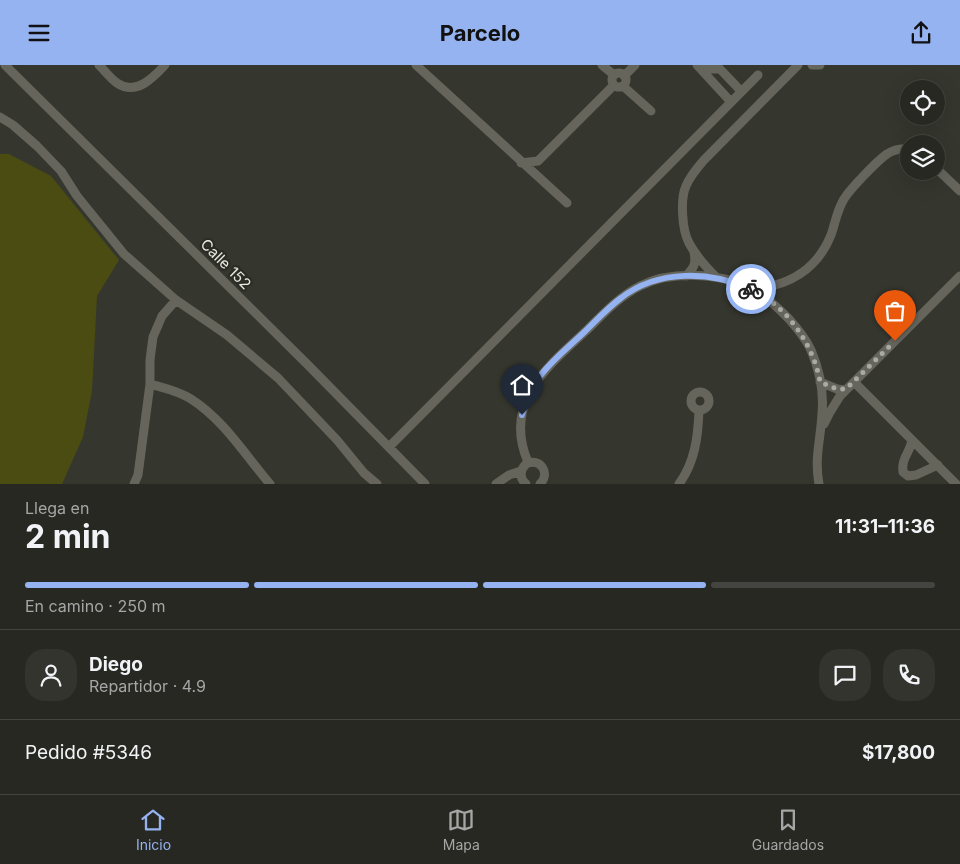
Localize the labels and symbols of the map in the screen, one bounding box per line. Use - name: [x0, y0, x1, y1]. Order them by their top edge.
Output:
- street label: Calle 152: [197, 235, 255, 293]
- courier: [726, 264, 776, 314]
- pin: [874, 290, 916, 341]
- pin: [501, 364, 543, 415]

